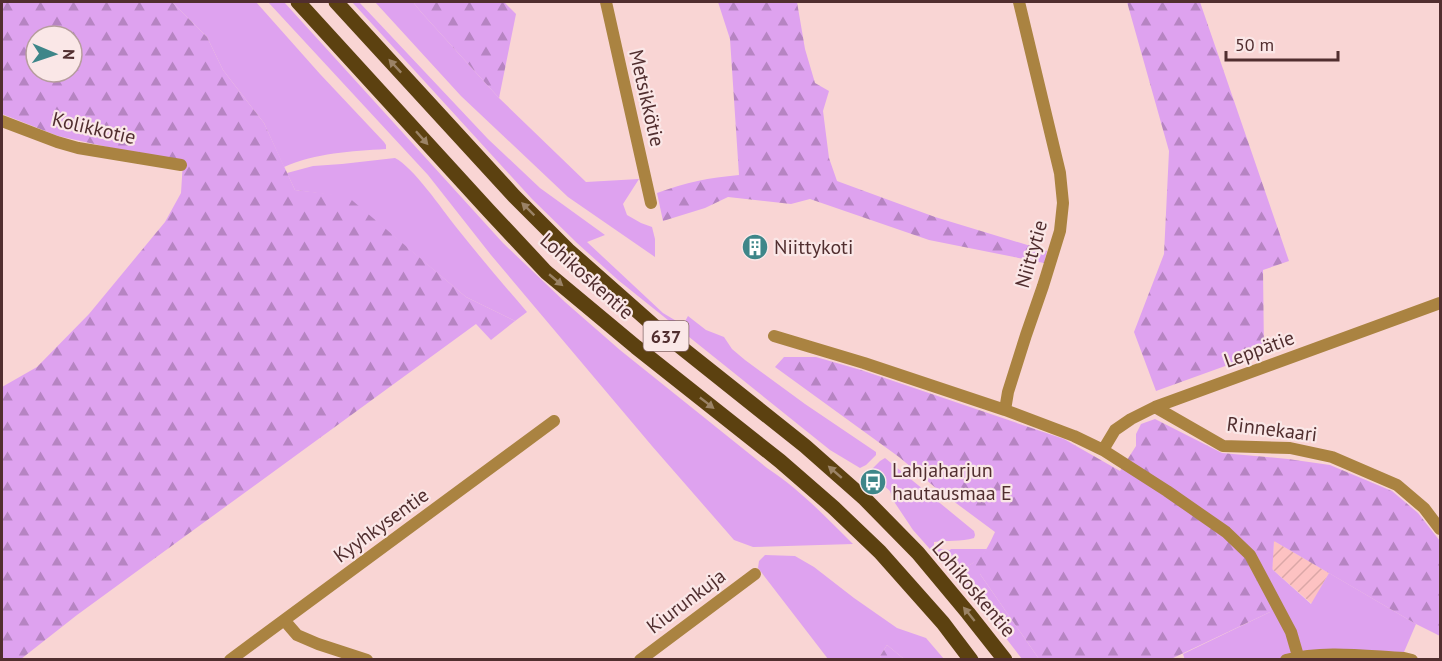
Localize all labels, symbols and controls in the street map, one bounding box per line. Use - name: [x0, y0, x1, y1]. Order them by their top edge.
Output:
- north arrow: [24, 24, 84, 84]
- scale bar: [1226, 24, 1338, 62]
- text: 50 m: [1235, 33, 1274, 56]
- street label: Metsikkötie: [623, 47, 671, 149]
- text: N: [59, 49, 79, 60]
- one-way arrow: [388, 59, 402, 74]
- street label: Kolikkotie: [50, 106, 138, 150]
- one-way arrow: [415, 131, 429, 145]
- one-way arrow: [521, 203, 535, 217]
- street label: Niittytie: [1009, 217, 1053, 291]
- street label: Lohikoskentie: [535, 227, 639, 325]
- building icon: Niittykoti: [740, 232, 770, 262]
- place label: Niittykoti: [774, 234, 853, 260]
- one-way arrow: [548, 273, 563, 286]
- road number: 637: [644, 321, 688, 351]
- street label: Leppätie: [1220, 324, 1298, 374]
- one-way arrow: [699, 397, 715, 410]
- street label: Rinnekaari: [1225, 411, 1319, 447]
- place label: Lahjaharjun hautausmaa E: [892, 457, 1012, 506]
- one-way arrow: [828, 466, 843, 479]
- bus stop icon: Lahjaharjun hautausmaa E: [858, 467, 888, 497]
- street label: Kyyhkysentie: [328, 482, 434, 568]
- street label: Lohikoskentie: [926, 536, 1022, 642]
- street label: Kiurunkuja: [641, 563, 731, 639]
- one-way arrow: [963, 607, 976, 622]

